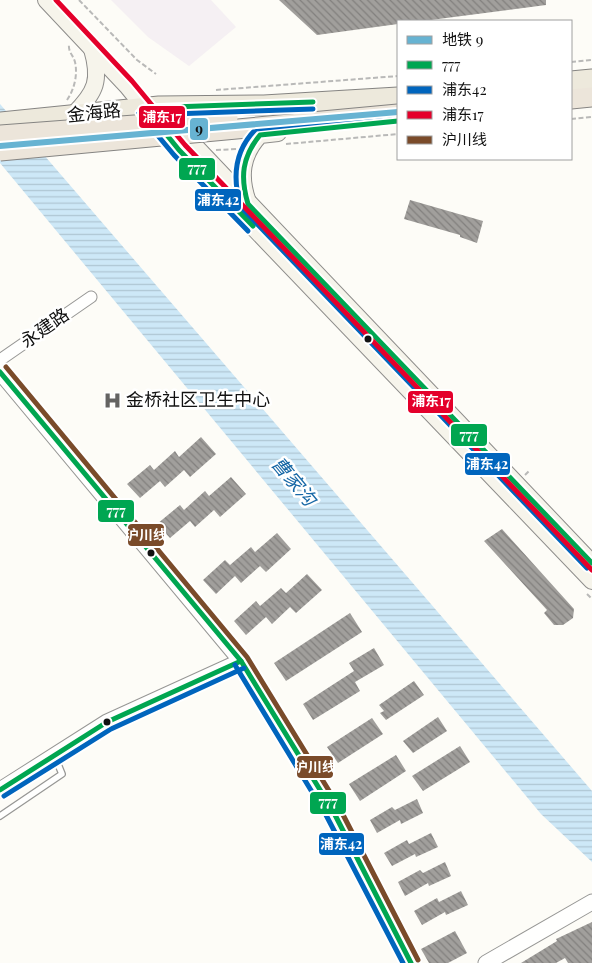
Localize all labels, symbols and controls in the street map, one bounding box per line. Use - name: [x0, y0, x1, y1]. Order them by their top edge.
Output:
- legend: [397, 20, 572, 160]
- text: 地铁 9: [442, 29, 483, 49]
- text: 777: [442, 54, 460, 74]
- text: 浦东42: [442, 79, 487, 99]
- street label: 金海路: [66, 97, 122, 127]
- text: 浦东17: [442, 104, 484, 124]
- line badge: 浦东17: [138, 105, 186, 129]
- text: 浦东17: [142, 107, 182, 126]
- line badge: 9: [189, 117, 209, 141]
- text: 9: [195, 119, 203, 138]
- text: 沪川线: [442, 129, 487, 149]
- line badge: 777: [178, 157, 216, 181]
- text: 777: [187, 158, 207, 177]
- line badge: 浦东42: [194, 188, 242, 212]
- text: 浦东42: [197, 190, 239, 209]
- street label: 永建路: [15, 302, 73, 352]
- unlabelled marker: [363, 334, 373, 344]
- place label: 金桥社区卫生中心: [126, 387, 270, 411]
- hospital icon: 金桥社区卫生中心: [102, 390, 122, 410]
- line badge: 浦东17: [407, 390, 454, 414]
- text: 浦东17: [411, 391, 451, 410]
- line badge: 777: [450, 423, 488, 447]
- text: 777: [459, 425, 479, 444]
- water label: 曹家沟: [266, 450, 324, 512]
- line badge: 浦东42: [464, 452, 511, 476]
- text: 浦东42: [466, 454, 508, 473]
- line badge: 777: [97, 499, 135, 523]
- text: 777: [106, 501, 126, 520]
- line badge: 沪川线: [127, 523, 165, 547]
- text: 沪川线: [125, 525, 167, 544]
- unlabelled marker: [146, 548, 156, 558]
- unlabelled marker: [102, 717, 112, 727]
- line badge: 沪川线: [296, 755, 334, 779]
- text: 沪川线: [294, 757, 336, 776]
- line badge: 777: [309, 791, 347, 815]
- text: 777: [318, 792, 338, 811]
- line badge: 浦东42: [318, 832, 365, 856]
- text: 浦东42: [320, 834, 362, 853]

